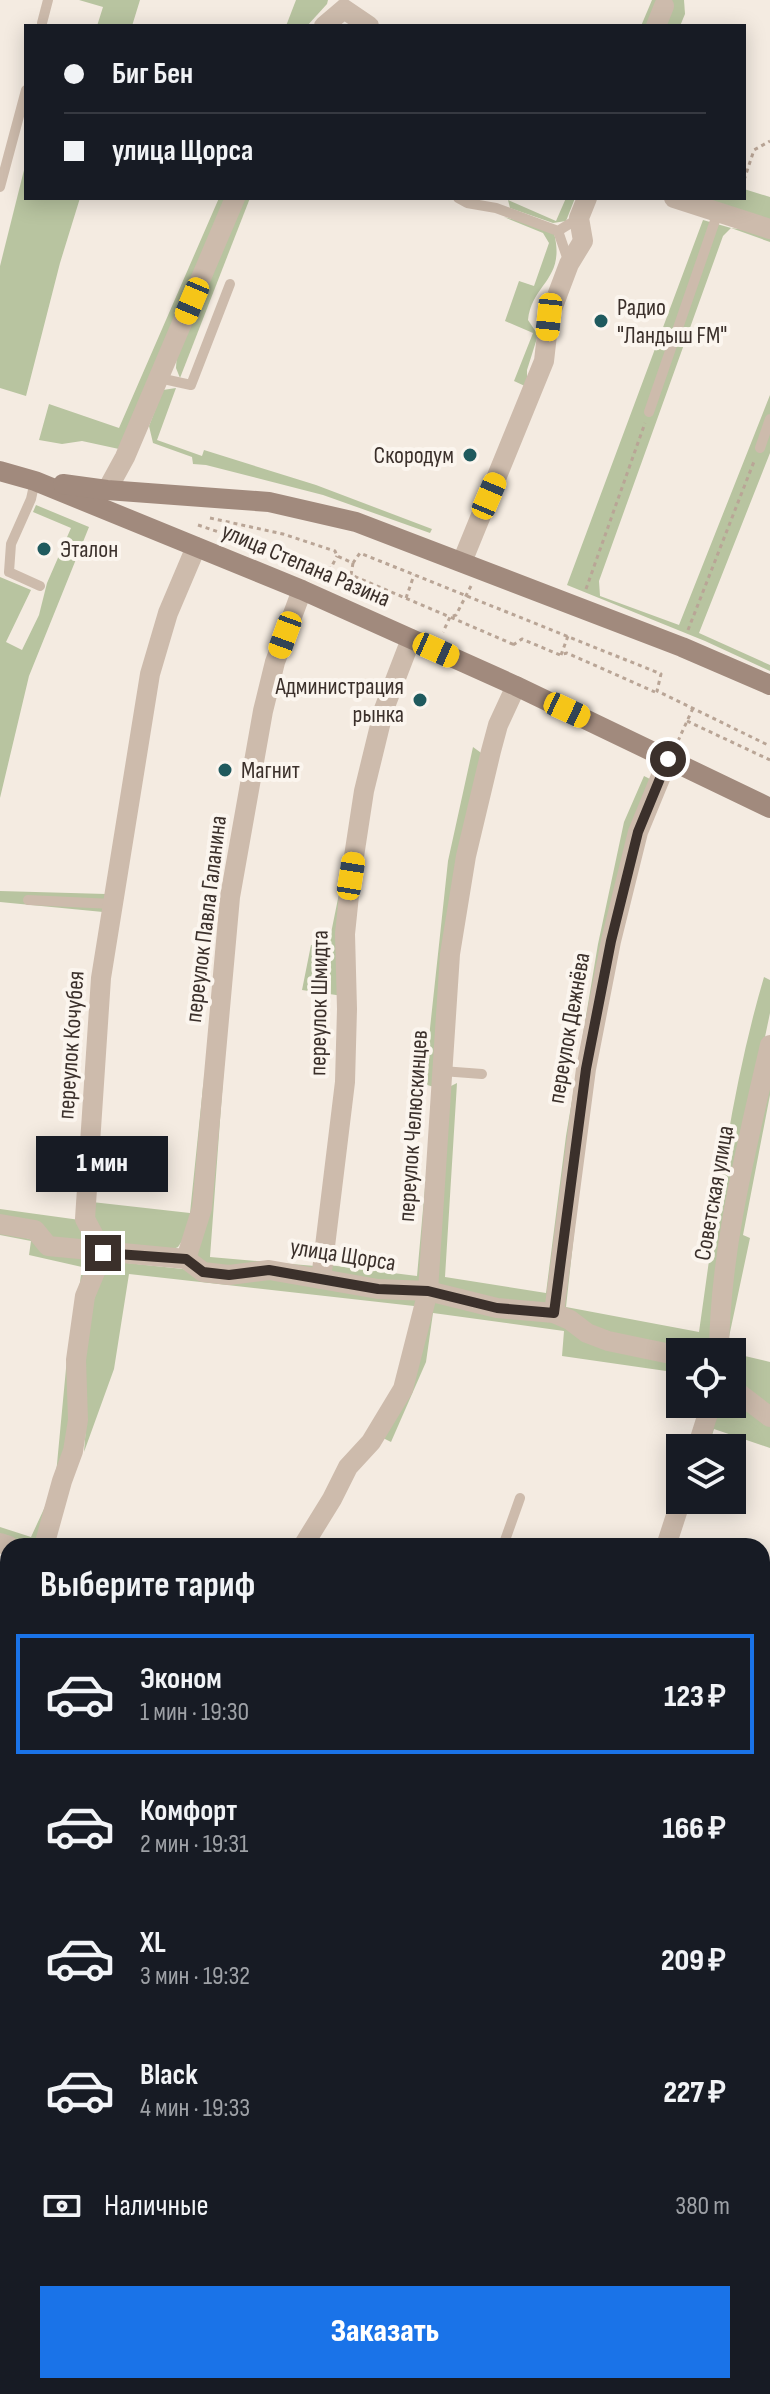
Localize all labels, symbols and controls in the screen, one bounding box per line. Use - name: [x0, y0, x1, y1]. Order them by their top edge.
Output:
- text: Биг Бен: [112, 56, 193, 92]
- text: улица Щорса: [112, 133, 253, 169]
- car: [172, 274, 212, 328]
- car: [535, 292, 563, 342]
- place label: Радио "Ландыш FM": [617, 293, 727, 350]
- marker: Радио "Ландыш FM": [592, 312, 610, 330]
- place label: Скородум: [374, 441, 454, 470]
- marker: Скородум: [461, 446, 479, 464]
- car: [469, 469, 509, 523]
- street label: улица Степана Разина: [217, 516, 395, 614]
- place label: Эталон: [60, 535, 118, 564]
- marker: Эталон: [35, 540, 53, 558]
- car: [266, 608, 304, 662]
- car: [409, 629, 463, 671]
- place label: Администрация рынка: [275, 672, 404, 729]
- car: [540, 689, 594, 731]
- marker: Администрация рынка: [411, 691, 429, 709]
- route start: [650, 741, 686, 777]
- place label: Магнит: [241, 756, 300, 785]
- marker: Магнит: [216, 761, 234, 779]
- street label: переулок Павла Галанина: [179, 814, 233, 1024]
- car: [335, 850, 367, 902]
- street label: переулок Шмидта: [303, 930, 335, 1076]
- street label: переулок Дежнёва: [541, 950, 597, 1106]
- street label: переулок Кочубея: [51, 970, 91, 1120]
- street label: переулок Челюскинцев: [392, 1029, 434, 1223]
- street label: Советская улица: [688, 1123, 740, 1263]
- callout: 1 мин: [37, 1137, 169, 1193]
- text: 1 мин: [76, 1148, 128, 1179]
- street label: улица Щорса: [288, 1232, 398, 1278]
- route end: [85, 1235, 121, 1271]
- map controls: [666, 1338, 746, 1514]
- button: locate: [666, 1338, 746, 1418]
- button: layers: [666, 1434, 746, 1514]
- text: Выберите тариф: [40, 1564, 255, 1607]
- icon: car: [44, 1658, 116, 1730]
- text: Эконом: [140, 1661, 222, 1697]
- text: 123 ₽: [664, 1679, 726, 1715]
- text: 1 мин · 19:30: [140, 1697, 249, 1728]
- icon: car: [44, 1790, 116, 1862]
- text: Комфорт: [140, 1793, 237, 1829]
- text: 166 ₽: [662, 1811, 726, 1847]
- text: 2 мин · 19:31: [140, 1829, 248, 1860]
- icon: car: [44, 1922, 116, 1994]
- text: XL: [140, 1925, 166, 1961]
- text: 209 ₽: [661, 1943, 726, 1979]
- text: 3 мин · 19:32: [140, 1961, 250, 1992]
- icon: car: [44, 2054, 116, 2126]
- text: Black: [140, 2057, 198, 2093]
- text: 227 ₽: [663, 2075, 726, 2111]
- text: 4 мин · 19:33: [140, 2093, 250, 2124]
- icon: cash: [40, 2184, 84, 2228]
- text: Наличные: [104, 2188, 209, 2224]
- text: 380 m: [675, 2191, 730, 2222]
- button: Заказать: [40, 2286, 730, 2378]

